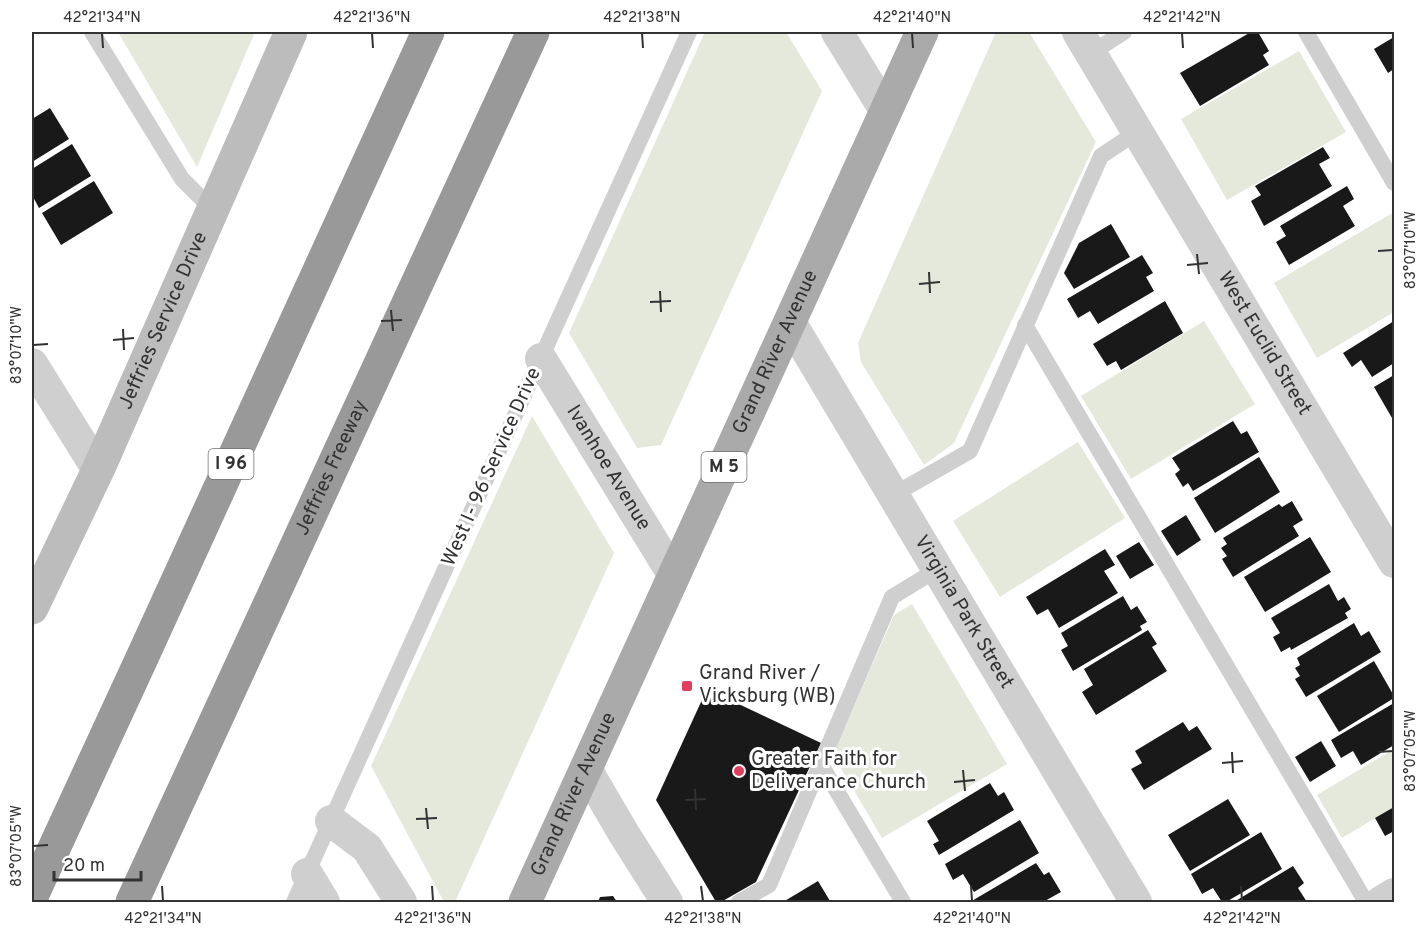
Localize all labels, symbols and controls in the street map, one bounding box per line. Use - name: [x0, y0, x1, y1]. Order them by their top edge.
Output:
- text: 42°21'34"N: [63, 9, 141, 28]
- text: 42°21'36"N: [333, 9, 411, 28]
- text: 42°21'38"N: [603, 9, 681, 28]
- text: 42°21'40"N: [873, 9, 951, 28]
- text: 42°21'42"N: [1143, 9, 1221, 28]
- text: 83°07'10"W: [1402, 211, 1421, 289]
- street label: Jeffries Service Drive: [113, 228, 214, 414]
- street label: Grand River Avenue: [727, 266, 824, 439]
- street label: West Euclid Street: [1211, 267, 1317, 420]
- text: 83°07'10"W: [8, 306, 27, 384]
- street label: West I- 96 Service Drive: [436, 363, 548, 571]
- street label: Jeffries Freeway: [290, 396, 375, 540]
- street label: Ivanhoe Avenue: [560, 401, 656, 536]
- road number: I 96: [208, 449, 254, 479]
- road number: M 5: [702, 452, 746, 482]
- street label: Virginia Park Street: [907, 531, 1019, 694]
- place label: Grand River / Vicksburg (WB): [699, 661, 836, 710]
- marker: Grand River / Vicksburg (WB): [680, 679, 694, 693]
- street label: Grand River Avenue: [525, 708, 623, 881]
- text: 83°07'05"W: [1402, 710, 1421, 792]
- place label: Greater Faith for Deliverance Church: [751, 747, 926, 796]
- marker: Greater Faith for Deliverance Church: [732, 764, 746, 778]
- text: 83°07'05"W: [8, 805, 27, 887]
- scale bar: [54, 844, 141, 882]
- text: 20 m: [63, 855, 105, 878]
- text: 42°21'34"N: [124, 910, 202, 929]
- text: 42°21'36"N: [394, 910, 472, 929]
- text: 42°21'38"N: [664, 910, 742, 929]
- text: 42°21'40"N: [933, 910, 1011, 929]
- text: 42°21'42"N: [1203, 910, 1281, 929]

